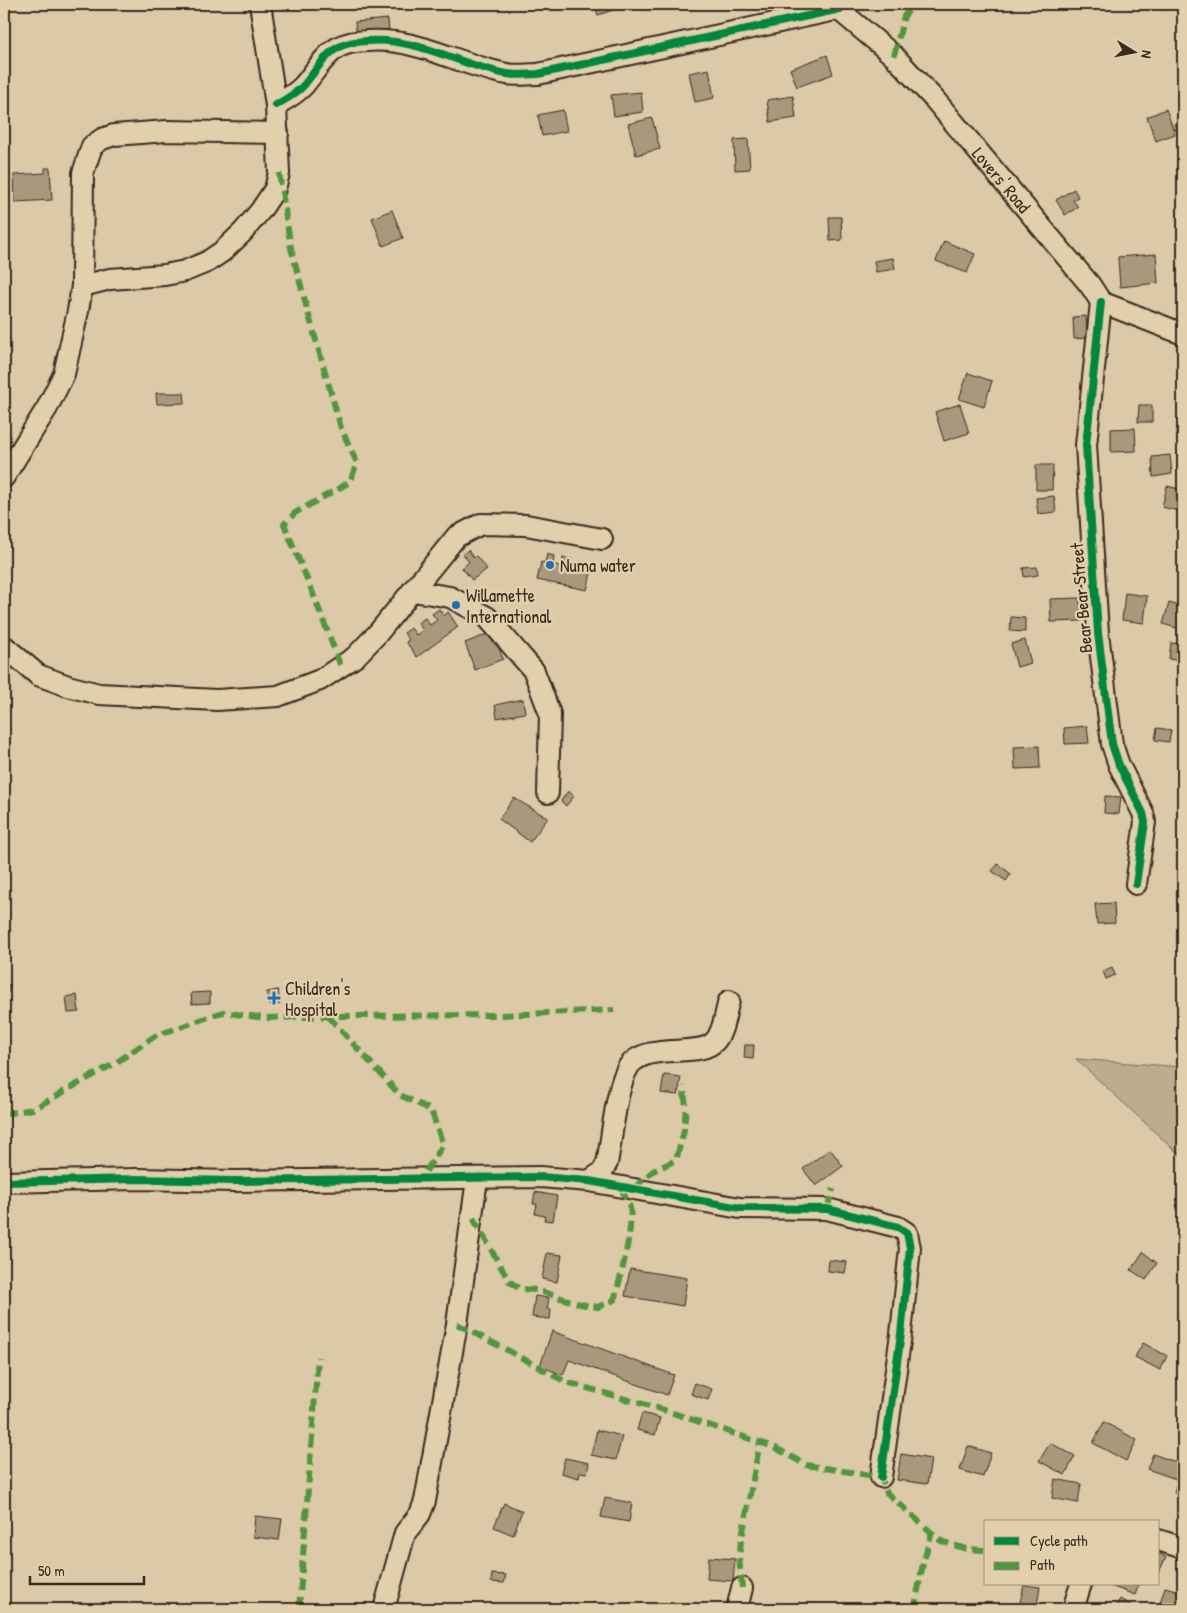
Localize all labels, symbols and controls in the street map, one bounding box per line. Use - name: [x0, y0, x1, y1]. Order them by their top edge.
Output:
- north arrow: [1110, 28, 1160, 78]
- text: N: [1137, 49, 1157, 60]
- street label: Lovers' Road: [967, 141, 1037, 218]
- street label: Bear Bear Street: [1064, 541, 1098, 654]
- place label: Numa water: [560, 553, 636, 578]
- marker: Numa water: [544, 559, 556, 571]
- place label: Willamette International: [466, 583, 552, 629]
- marker: Willamette International: [450, 599, 462, 611]
- place label: Children's Hospital: [285, 976, 350, 1022]
- marker: Children's Hospital: [267, 991, 281, 1005]
- legend: [984, 1520, 1160, 1586]
- text: Cycle path: [1030, 1530, 1088, 1551]
- scale bar: [30, 1553, 144, 1585]
- text: Path: [1030, 1554, 1055, 1575]
- text: 50 m: [38, 1560, 65, 1581]

